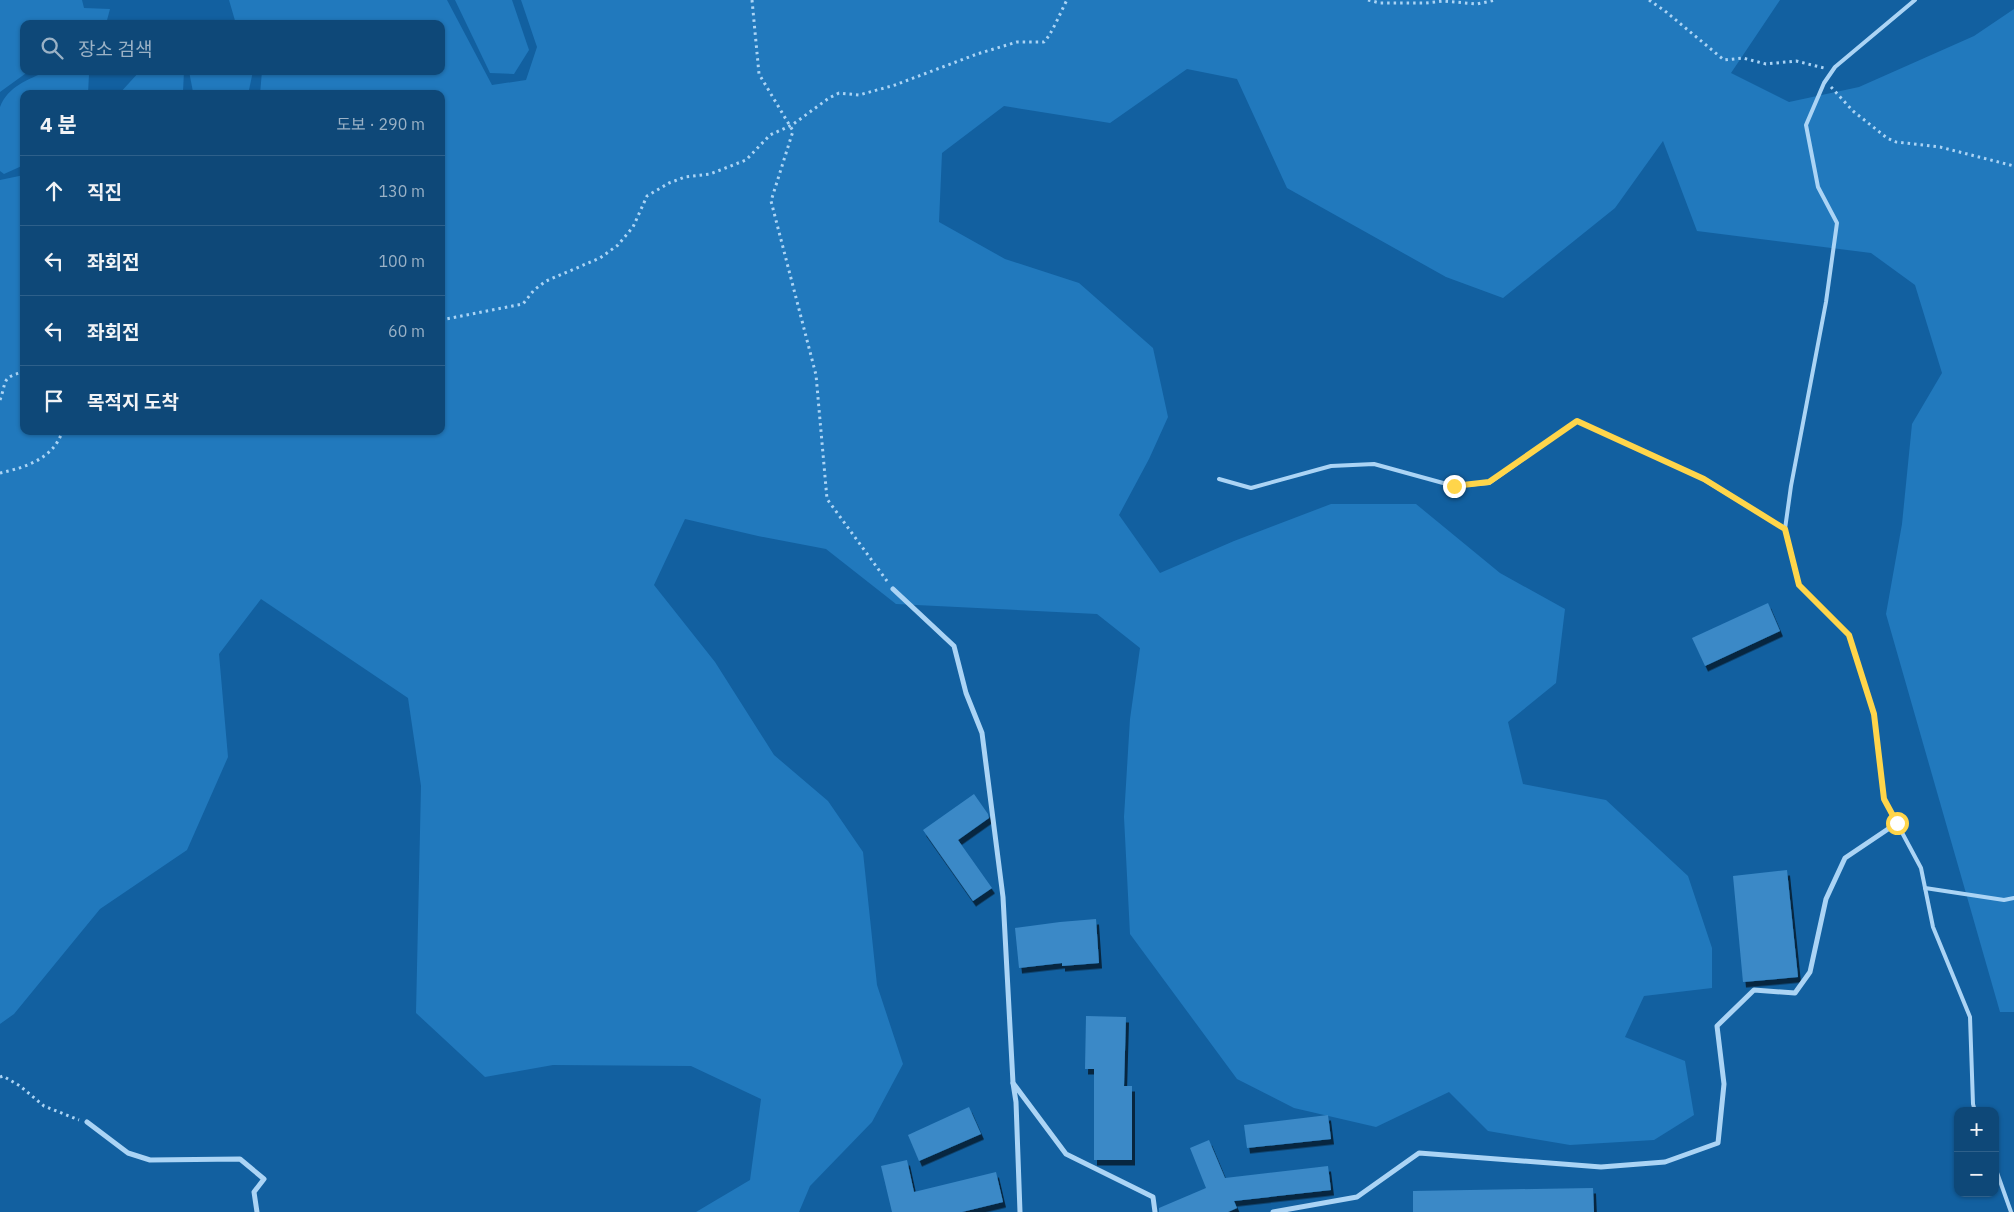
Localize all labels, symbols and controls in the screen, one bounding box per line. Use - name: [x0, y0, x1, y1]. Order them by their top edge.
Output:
- search box: [20, 20, 445, 75]
- icon: search: [38, 34, 66, 62]
- text: 장소 검색: [78, 37, 152, 61]
- text: 4 분: [40, 110, 77, 138]
- text: 도보 · 290 m: [336, 114, 425, 134]
- icon: ahead: [40, 177, 68, 205]
- text: 직진: [87, 180, 122, 204]
- text: 130 m: [378, 181, 425, 201]
- icon: left: [40, 247, 68, 275]
- text: 좌회전: [87, 250, 139, 274]
- text: 100 m: [378, 251, 425, 271]
- icon: left: [40, 317, 68, 345]
- text: 좌회전: [87, 320, 139, 344]
- text: 60 m: [388, 321, 425, 341]
- icon: arrive: [40, 387, 68, 415]
- text: 목적지 도착: [87, 390, 179, 414]
- route end: [1443, 475, 1466, 498]
- route start: [1886, 812, 1909, 835]
- map controls: [1954, 1107, 1999, 1197]
- button: +: [1954, 1107, 1999, 1152]
- button: −: [1954, 1152, 1999, 1197]

